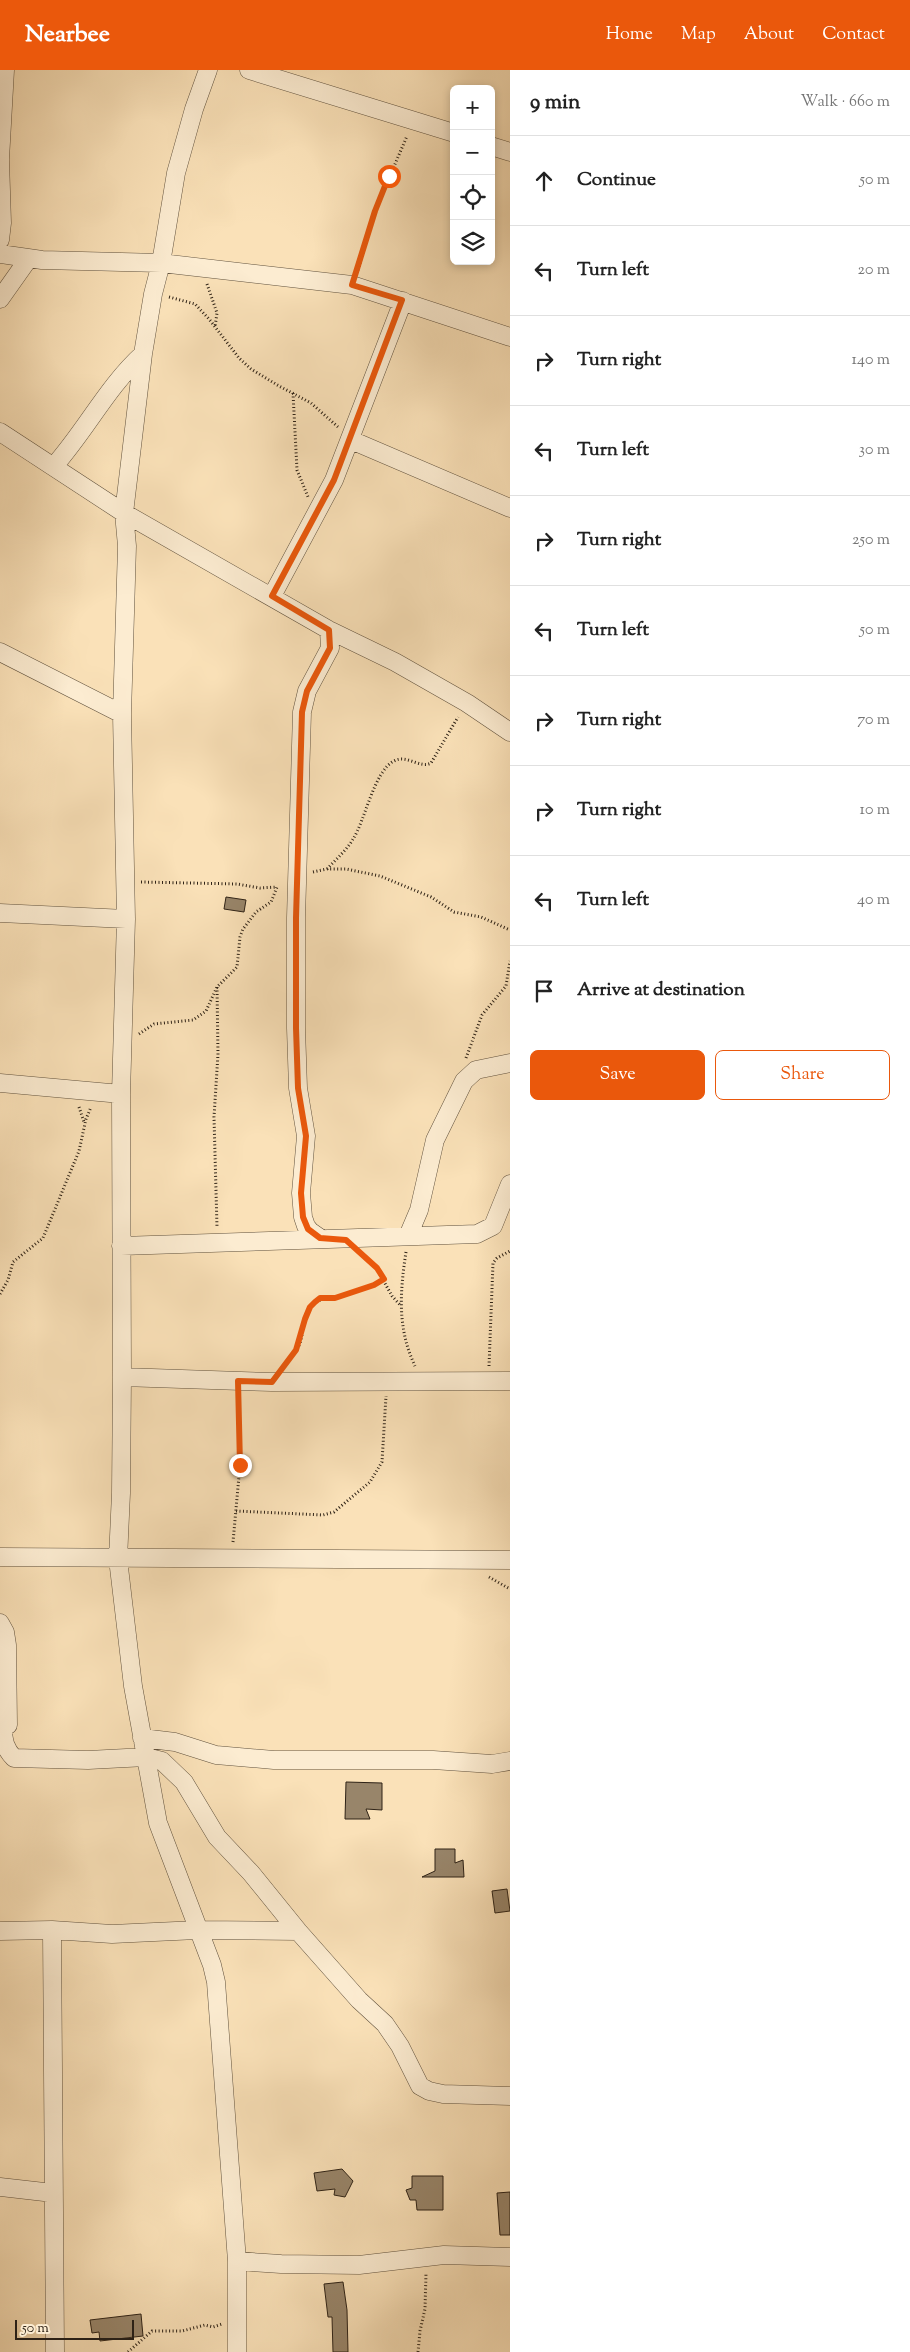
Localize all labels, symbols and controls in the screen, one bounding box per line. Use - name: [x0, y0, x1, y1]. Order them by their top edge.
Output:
- text: Nearbee: [25, 18, 110, 52]
- text: Home: [606, 22, 653, 48]
- text: Map: [681, 22, 716, 48]
- text: About: [744, 22, 794, 48]
- text: Contact: [822, 22, 885, 48]
- map controls: [450, 85, 495, 265]
- button: +: [450, 85, 495, 130]
- text: 9 min: [530, 88, 580, 118]
- text: Walk · 660 m: [801, 91, 890, 114]
- button: −: [450, 130, 495, 175]
- route start: [378, 165, 401, 188]
- icon: ahead: [530, 167, 558, 195]
- text: Continue: [577, 167, 656, 194]
- text: 50 m: [859, 169, 890, 192]
- button: locate: [450, 175, 495, 220]
- button: layers: [450, 220, 495, 265]
- icon: left: [530, 257, 558, 285]
- text: Turn left: [577, 257, 649, 284]
- text: 20 m: [857, 259, 890, 282]
- icon: right: [530, 347, 558, 375]
- text: Turn right: [577, 347, 661, 374]
- text: 140 m: [852, 349, 890, 372]
- icon: left: [530, 437, 558, 465]
- text: Turn left: [577, 437, 649, 464]
- text: 30 m: [859, 439, 890, 462]
- icon: right: [530, 527, 558, 555]
- text: Turn right: [577, 527, 661, 554]
- text: 250 m: [852, 529, 890, 552]
- icon: left: [530, 617, 558, 645]
- text: Turn left: [577, 617, 649, 644]
- text: 50 m: [859, 619, 890, 642]
- icon: right: [530, 707, 558, 735]
- text: Turn right: [577, 707, 661, 734]
- text: 70 m: [857, 709, 890, 732]
- icon: right: [530, 797, 558, 825]
- text: Turn right: [577, 797, 661, 824]
- text: 10 m: [860, 799, 890, 822]
- icon: left: [530, 887, 558, 915]
- text: Turn left: [577, 887, 649, 914]
- text: 40 m: [857, 889, 890, 912]
- icon: arrive: [530, 977, 558, 1005]
- text: Arrive at destination: [577, 977, 745, 1004]
- button: Save: [530, 1050, 705, 1100]
- button: Share: [715, 1050, 890, 1100]
- route end: [229, 1454, 252, 1477]
- scale bar: [15, 2317, 134, 2340]
- text: 50 m: [22, 2319, 49, 2339]

